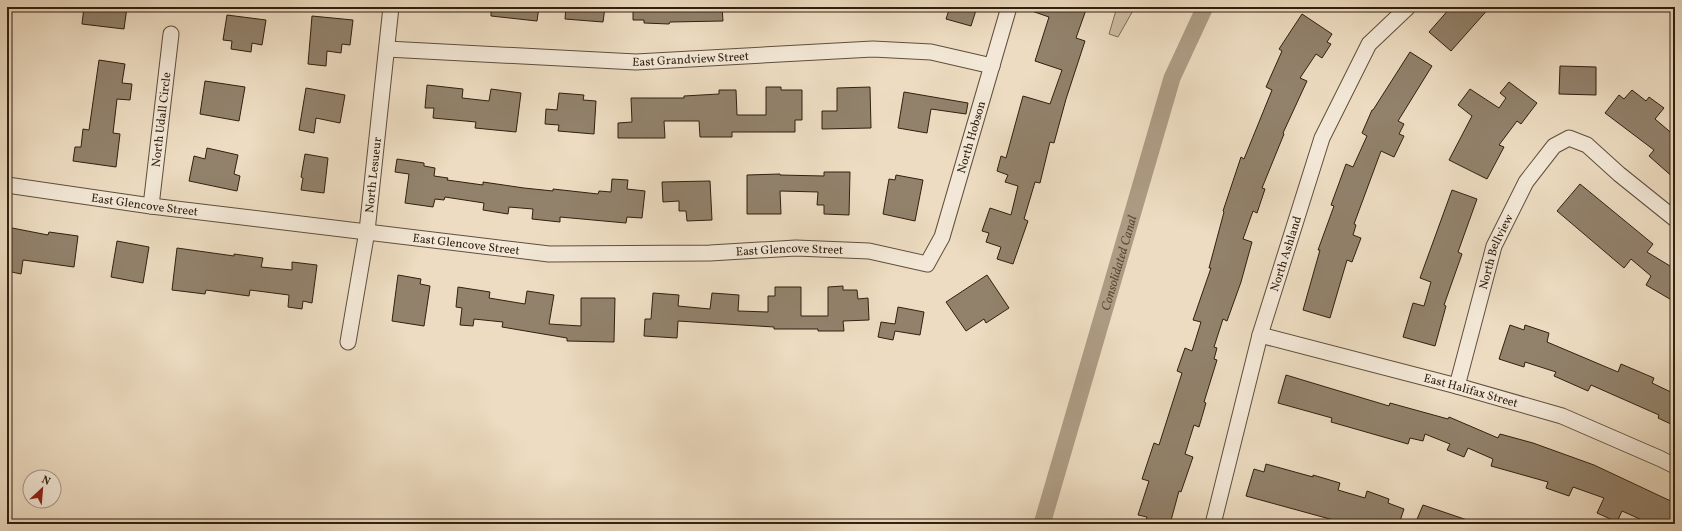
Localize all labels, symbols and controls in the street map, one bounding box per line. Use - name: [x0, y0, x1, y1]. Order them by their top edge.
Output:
- street label: East Grandview Street: [632, 49, 750, 71]
- street label: North Udall Circle: [149, 71, 176, 168]
- street label: North Hobson: [954, 99, 990, 175]
- street label: North Lesueur: [362, 136, 386, 214]
- street label: East Glencove Street: [90, 190, 199, 221]
- street label: North Bellview: [1476, 211, 1518, 291]
- water label: Consolidated Canal: [1098, 213, 1143, 313]
- street label: North Ashland: [1267, 214, 1306, 294]
- street label: East Glencove Street: [412, 231, 520, 259]
- street label: East Glencove Street: [735, 241, 844, 260]
- street label: East Halifax Street: [1422, 371, 1520, 412]
- north arrow: [22, 469, 62, 509]
- text: N: [39, 473, 53, 490]

